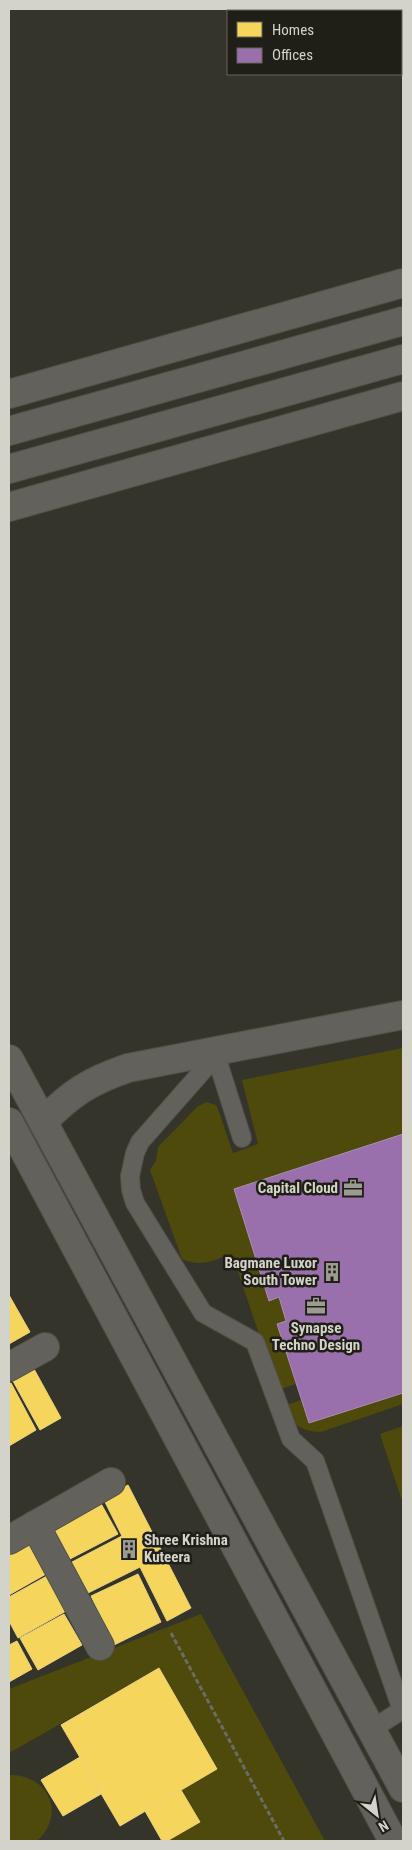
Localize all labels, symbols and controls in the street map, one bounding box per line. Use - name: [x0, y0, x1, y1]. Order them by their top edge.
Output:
- legend: [227, 10, 402, 75]
- text: Homes: [272, 21, 314, 39]
- text: Offices: [272, 46, 313, 64]
- office icon: Capital Cloud: [342, 1177, 364, 1199]
- place label: Capital Cloud: [258, 1179, 338, 1197]
- place label: Bagmane Luxor South Tower: [224, 1254, 317, 1289]
- building icon: Bagmane Luxor South Tower: [321, 1261, 343, 1283]
- office icon: Synapse Techno Design: [305, 1295, 327, 1317]
- place label: Synapse Techno Design: [272, 1319, 360, 1354]
- place label: Shree Krishna Kuteera: [144, 1531, 228, 1566]
- building icon: Shree Krishna Kuteera: [118, 1538, 140, 1560]
- north arrow: [352, 1790, 402, 1840]
- text: N: [376, 1817, 391, 1835]

